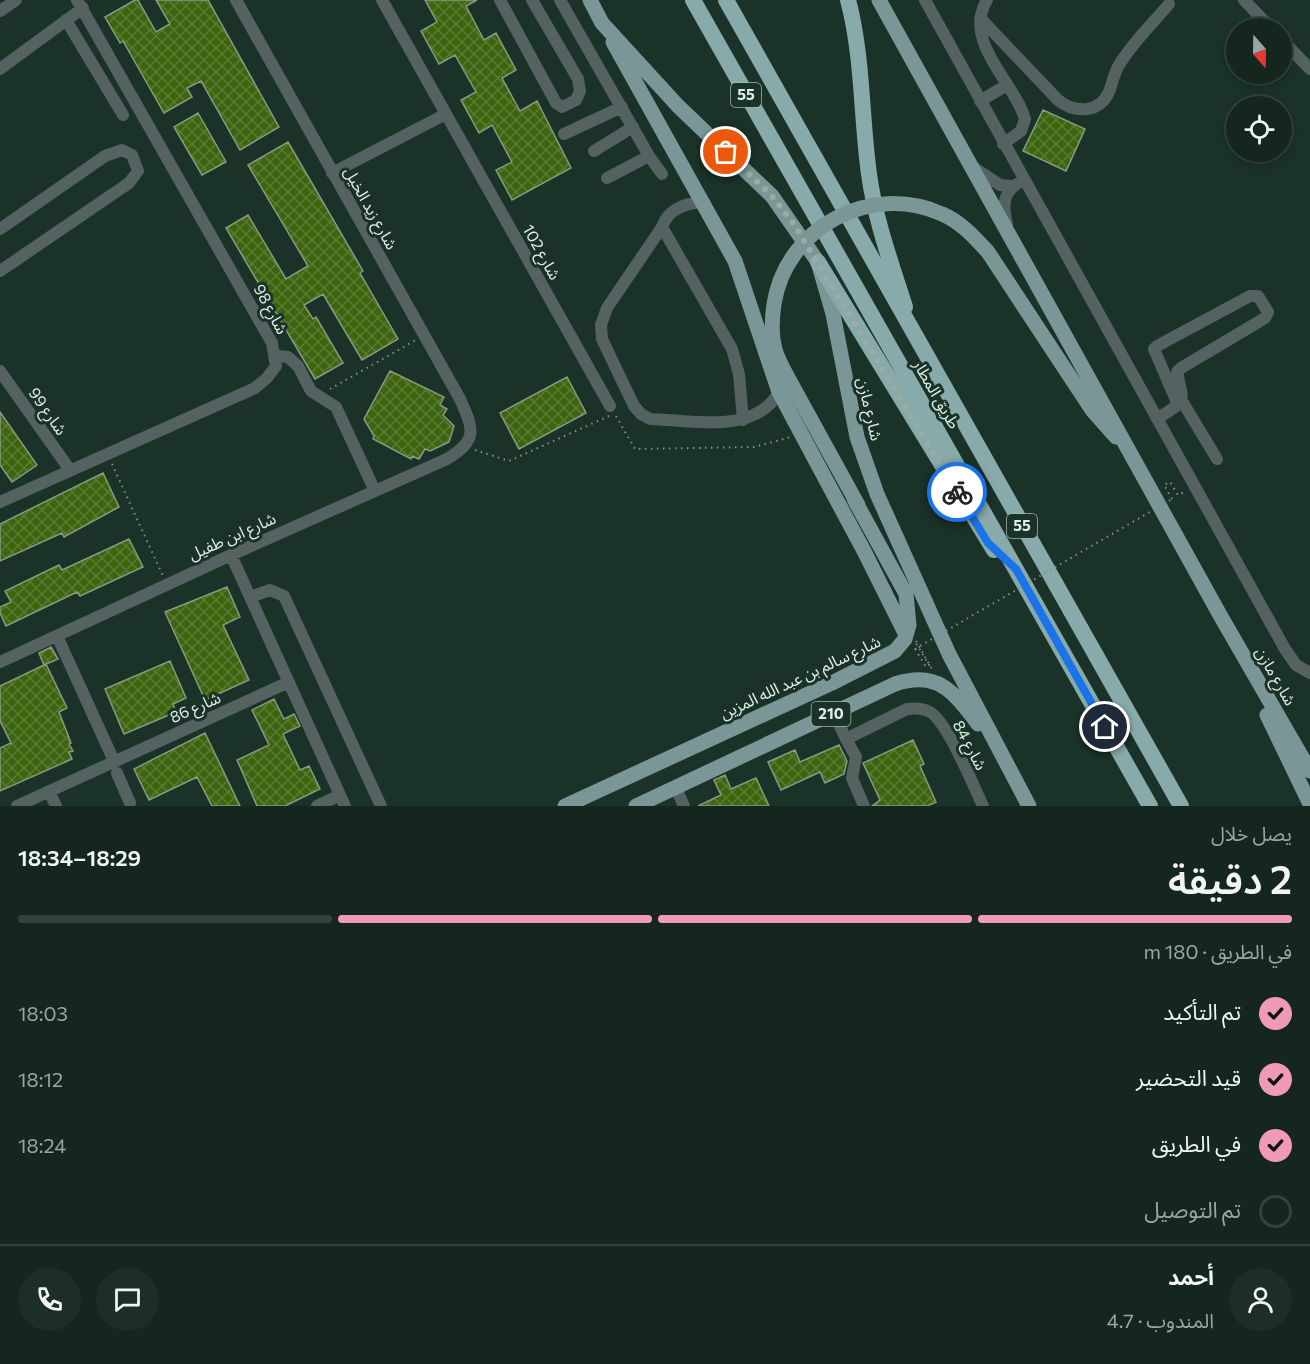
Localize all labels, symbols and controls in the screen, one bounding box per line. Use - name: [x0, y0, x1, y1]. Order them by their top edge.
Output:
- north arrow: [1226, 18, 1292, 84]
- map controls: [1226, 18, 1292, 162]
- road number: 55: [731, 83, 761, 107]
- button: locate: [1226, 96, 1292, 162]
- pin: [700, 126, 751, 177]
- icon: bag: [709, 135, 742, 168]
- street label: شارع زيد الخيل: [337, 163, 402, 254]
- street label: شارع 102: [516, 221, 565, 285]
- street label: شارع 98: [247, 281, 292, 339]
- street label: طريق المطار: [908, 355, 965, 433]
- street label: شارع مازن: [850, 376, 887, 443]
- street label: شارع 99: [22, 383, 72, 440]
- courier: [927, 462, 987, 522]
- icon: bike: [941, 476, 974, 509]
- street label: شارع ابن طفيل: [185, 508, 280, 567]
- road number: 55: [1007, 514, 1037, 538]
- street label: شارع سالم بن عبد الله المزين: [716, 631, 885, 726]
- street label: شارع مازن: [1249, 643, 1301, 710]
- street label: شارع 86: [166, 687, 225, 730]
- pin: [1079, 701, 1130, 752]
- road number: 210: [812, 702, 850, 726]
- icon: home: [1088, 710, 1121, 743]
- street label: شارع 84: [946, 717, 991, 775]
- text: يصل خلال: [1211, 821, 1292, 845]
- text: 18:29–18:34: [18, 844, 141, 871]
- text: 2 دقيقة: [1168, 854, 1292, 902]
- text: في الطريق · 180 m: [1143, 939, 1292, 963]
- icon: check: [1259, 997, 1292, 1030]
- text: تم التأكيد: [1163, 998, 1241, 1025]
- text: 18:03: [18, 1001, 68, 1025]
- icon: check: [1259, 1063, 1292, 1096]
- text: قيد التحضير: [1136, 1064, 1241, 1091]
- text: 18:12: [18, 1067, 63, 1091]
- icon: check: [1259, 1129, 1292, 1162]
- text: في الطريق: [1152, 1130, 1241, 1157]
- text: 18:24: [18, 1133, 66, 1157]
- text: تم التوصيل: [1144, 1196, 1241, 1223]
- text: أحمد: [1168, 1263, 1214, 1290]
- button: phone: [18, 1268, 81, 1331]
- button: chat: [96, 1268, 159, 1331]
- button: person: [1229, 1268, 1292, 1331]
- text: المندوب · 4.7: [1107, 1308, 1214, 1332]

